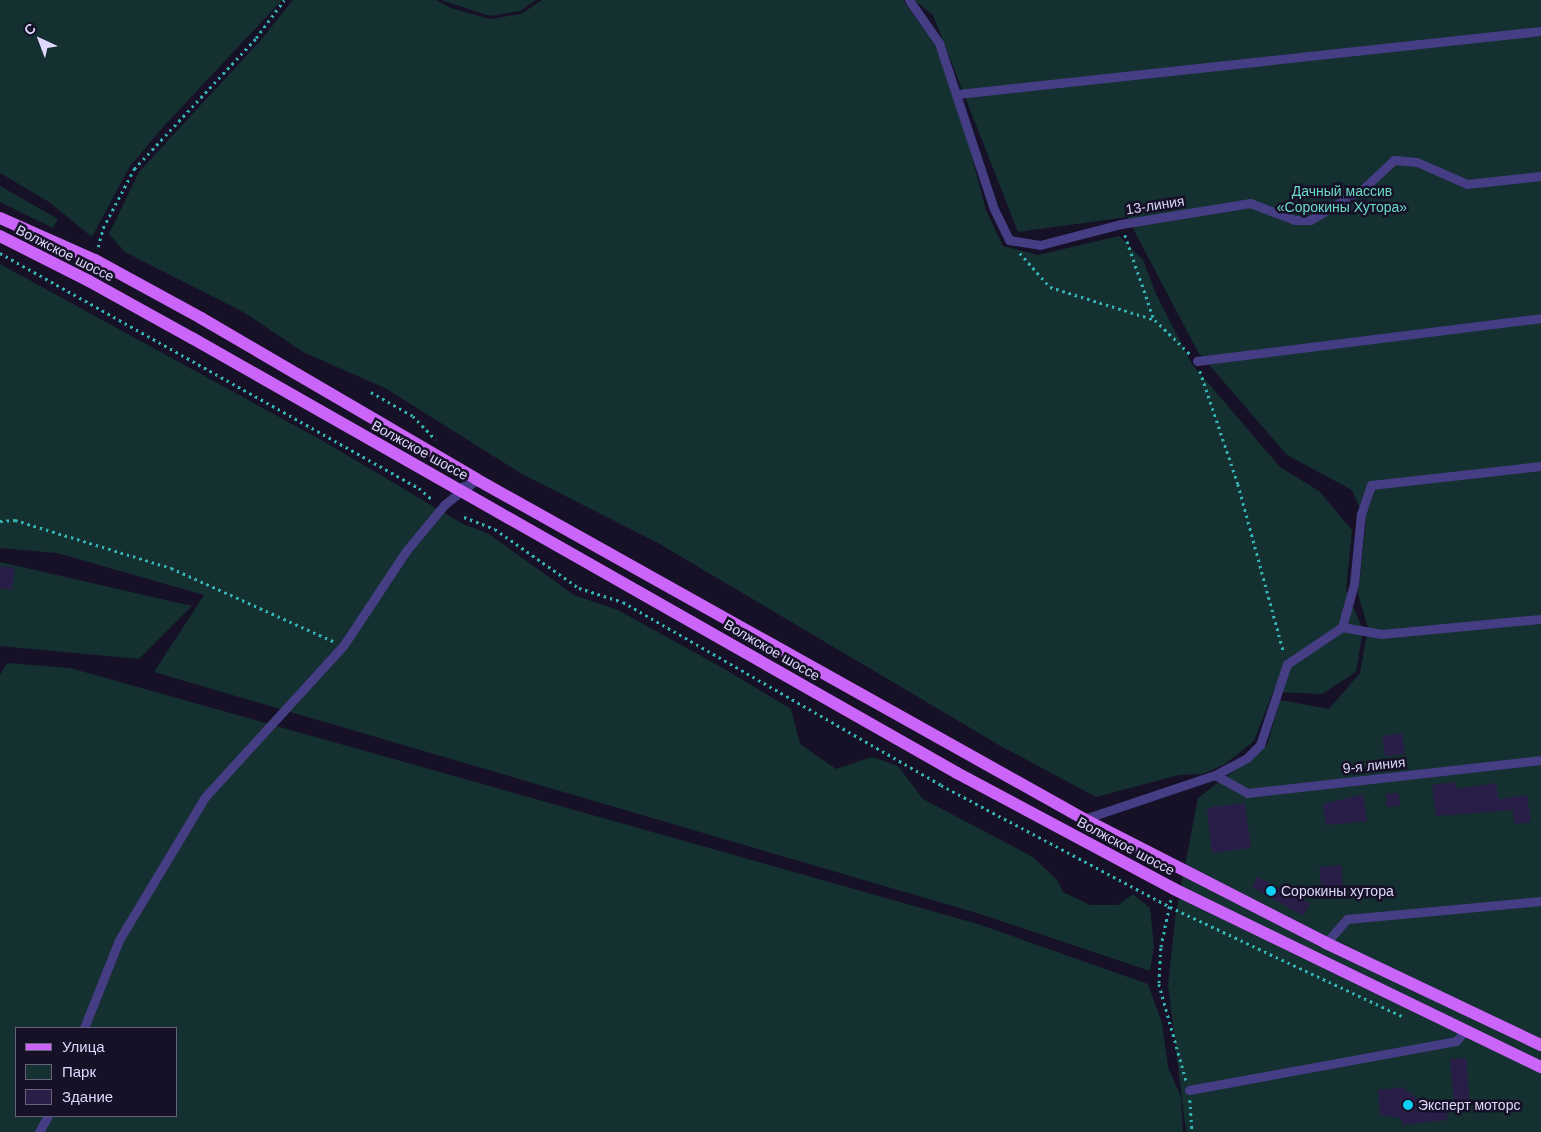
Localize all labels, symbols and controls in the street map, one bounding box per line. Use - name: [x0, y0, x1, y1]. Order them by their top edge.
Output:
- north arrow: [15, 15, 65, 65]
- text: С: [21, 20, 39, 38]
- park label: Дачный массив «Сорокины Хутора»: [1277, 183, 1407, 216]
- street label: 13-линия: [1124, 192, 1186, 218]
- street label: Волжское шоссе: [13, 221, 117, 285]
- street label: Волжское шоссе: [369, 416, 471, 484]
- street label: Волжское шоссе: [721, 616, 823, 684]
- street label: 9-я линия: [1342, 753, 1406, 777]
- street label: Волжское шоссе: [1074, 813, 1178, 879]
- place label: Сорокины хутора: [1281, 883, 1394, 899]
- marker: Сорокины хутора: [1265, 885, 1277, 897]
- legend: [15, 1027, 178, 1117]
- text: Улица: [62, 1038, 105, 1055]
- text: Парк: [62, 1063, 96, 1080]
- text: Здание: [62, 1088, 113, 1105]
- place label: Эксперт моторс: [1418, 1097, 1520, 1113]
- marker: Эксперт моторс: [1402, 1099, 1414, 1111]

